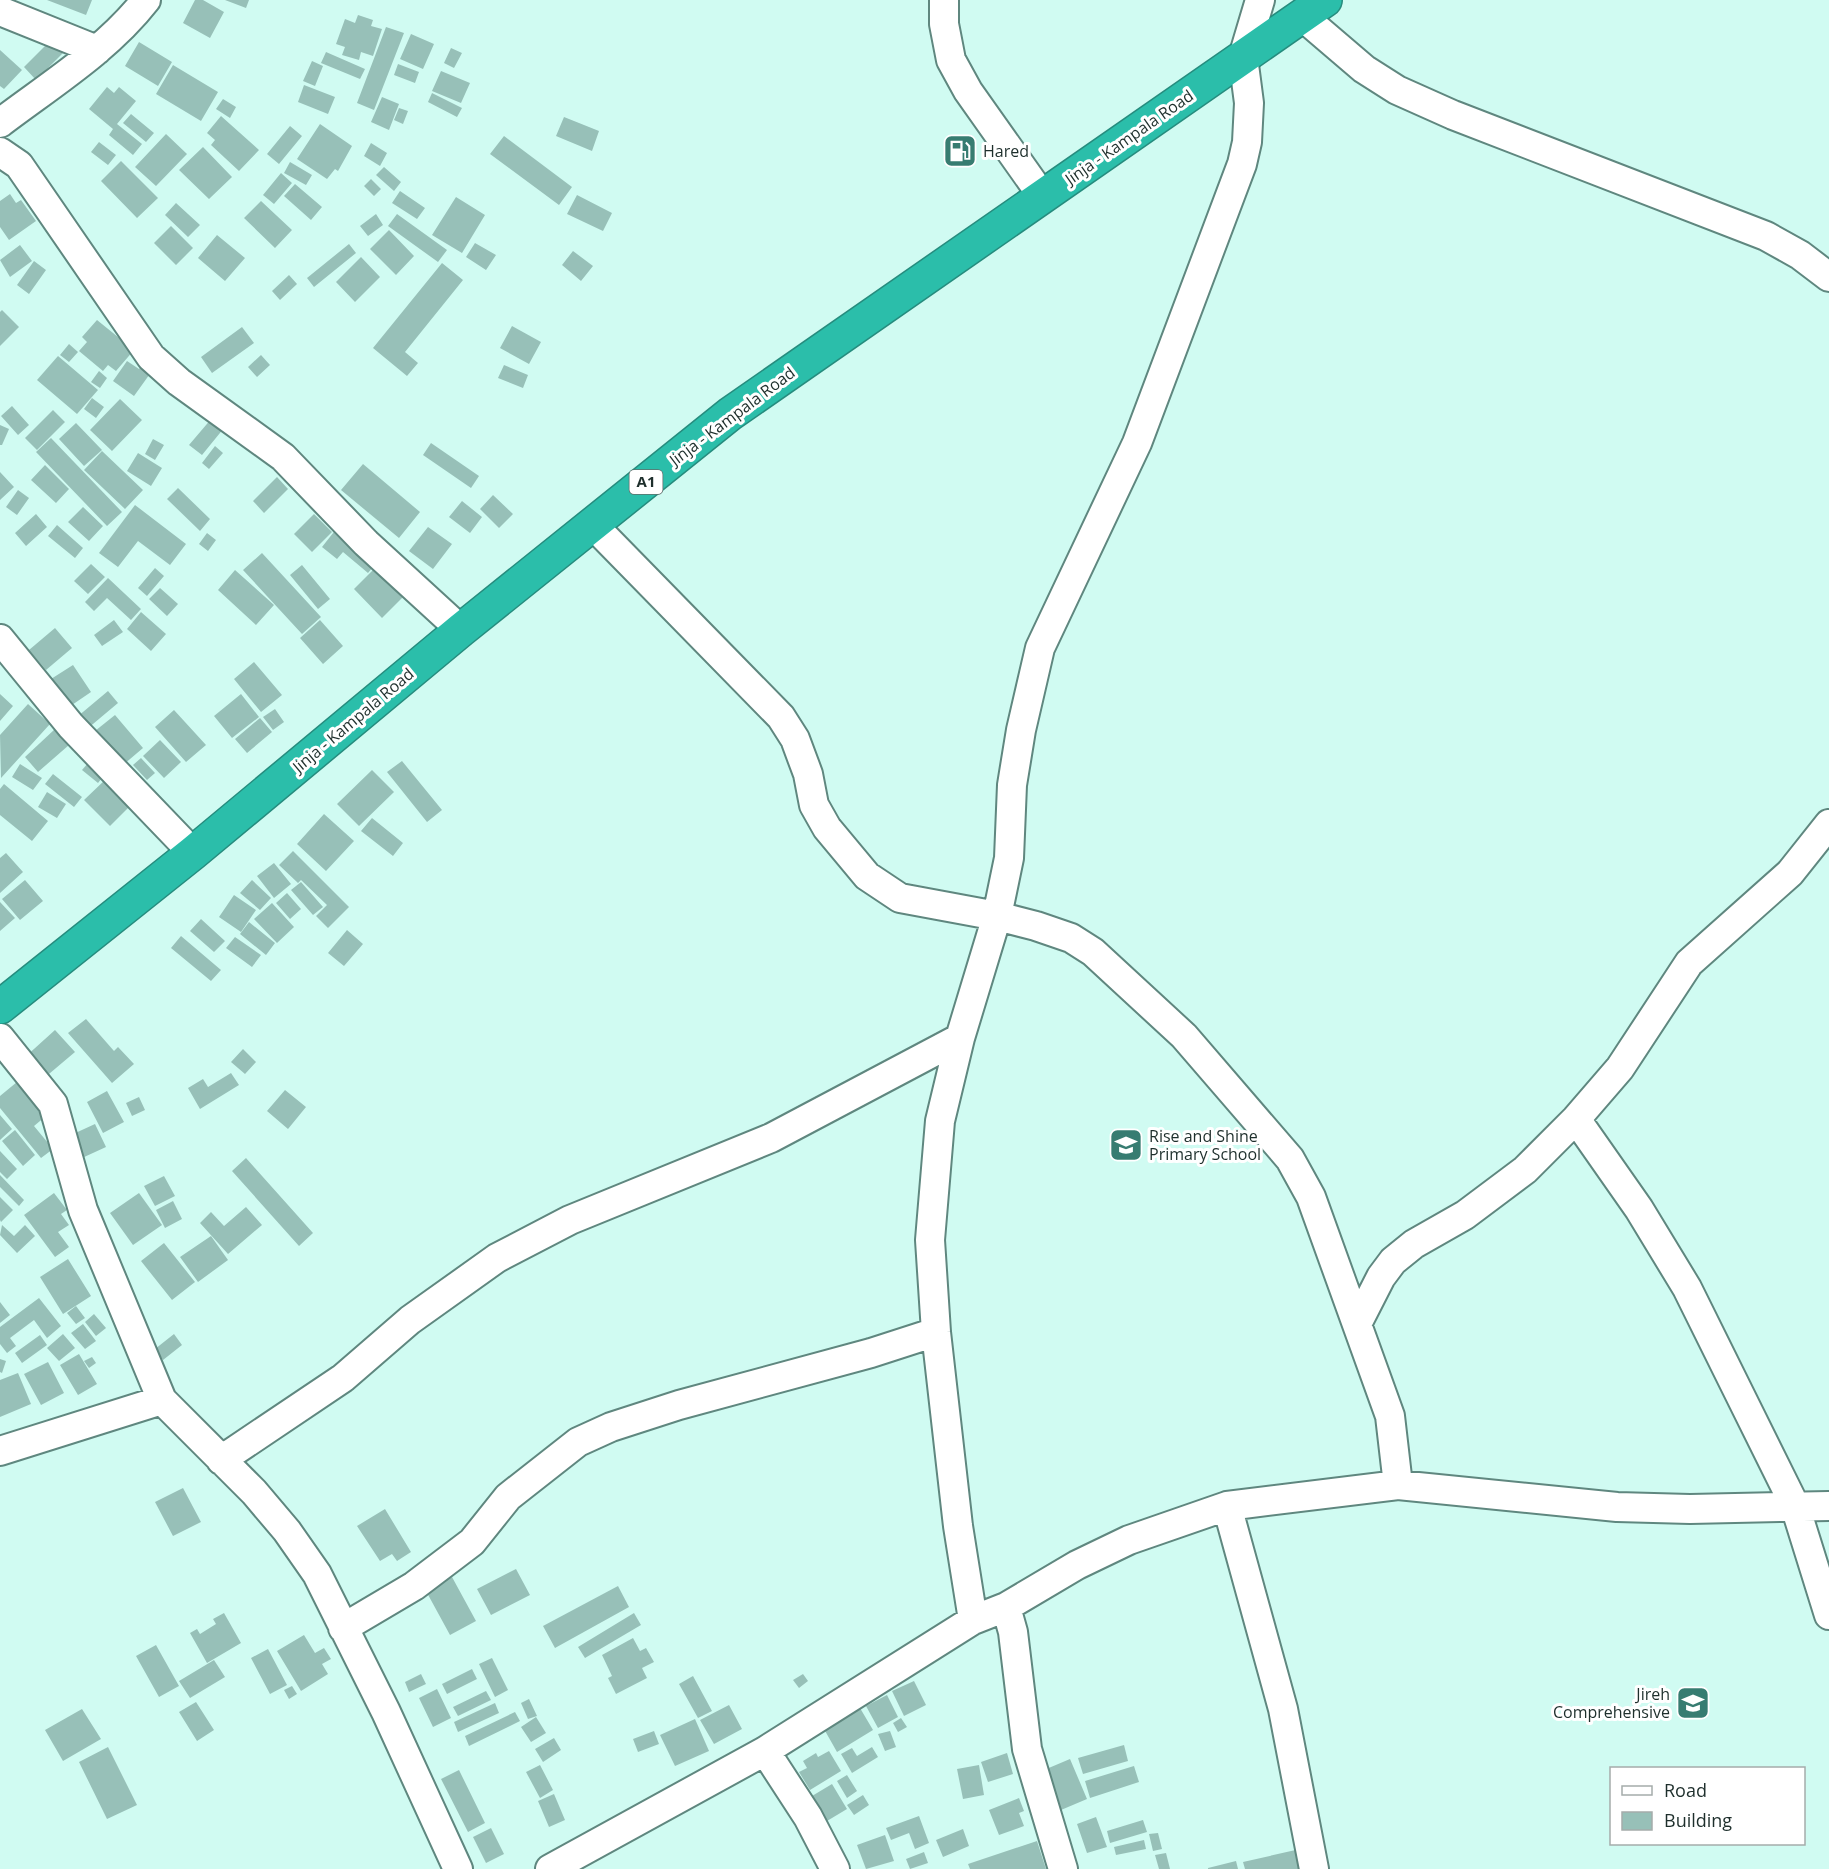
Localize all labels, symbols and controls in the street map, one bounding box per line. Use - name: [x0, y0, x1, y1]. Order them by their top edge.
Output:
- street label: Jinja - Kampala Road: [1059, 84, 1198, 191]
- fuel station icon: Hared: [942, 133, 978, 169]
- place label: Hared: [983, 140, 1029, 162]
- street label: Jinja - Kampala Road: [663, 361, 799, 472]
- road number: A1: [630, 470, 662, 494]
- street label: Jinja - Kampala Road: [286, 663, 418, 779]
- place label: Rise and Shine Primary School: [1149, 1125, 1261, 1165]
- school or university icon: Rise and Shine Primary School: [1108, 1127, 1144, 1163]
- place label: Jireh Comprehensive: [1553, 1683, 1670, 1723]
- school or university icon: Jireh Comprehensive: [1675, 1685, 1711, 1721]
- legend: [1610, 1767, 1805, 1845]
- text: Road: [1664, 1778, 1707, 1802]
- text: Building: [1664, 1808, 1732, 1832]

